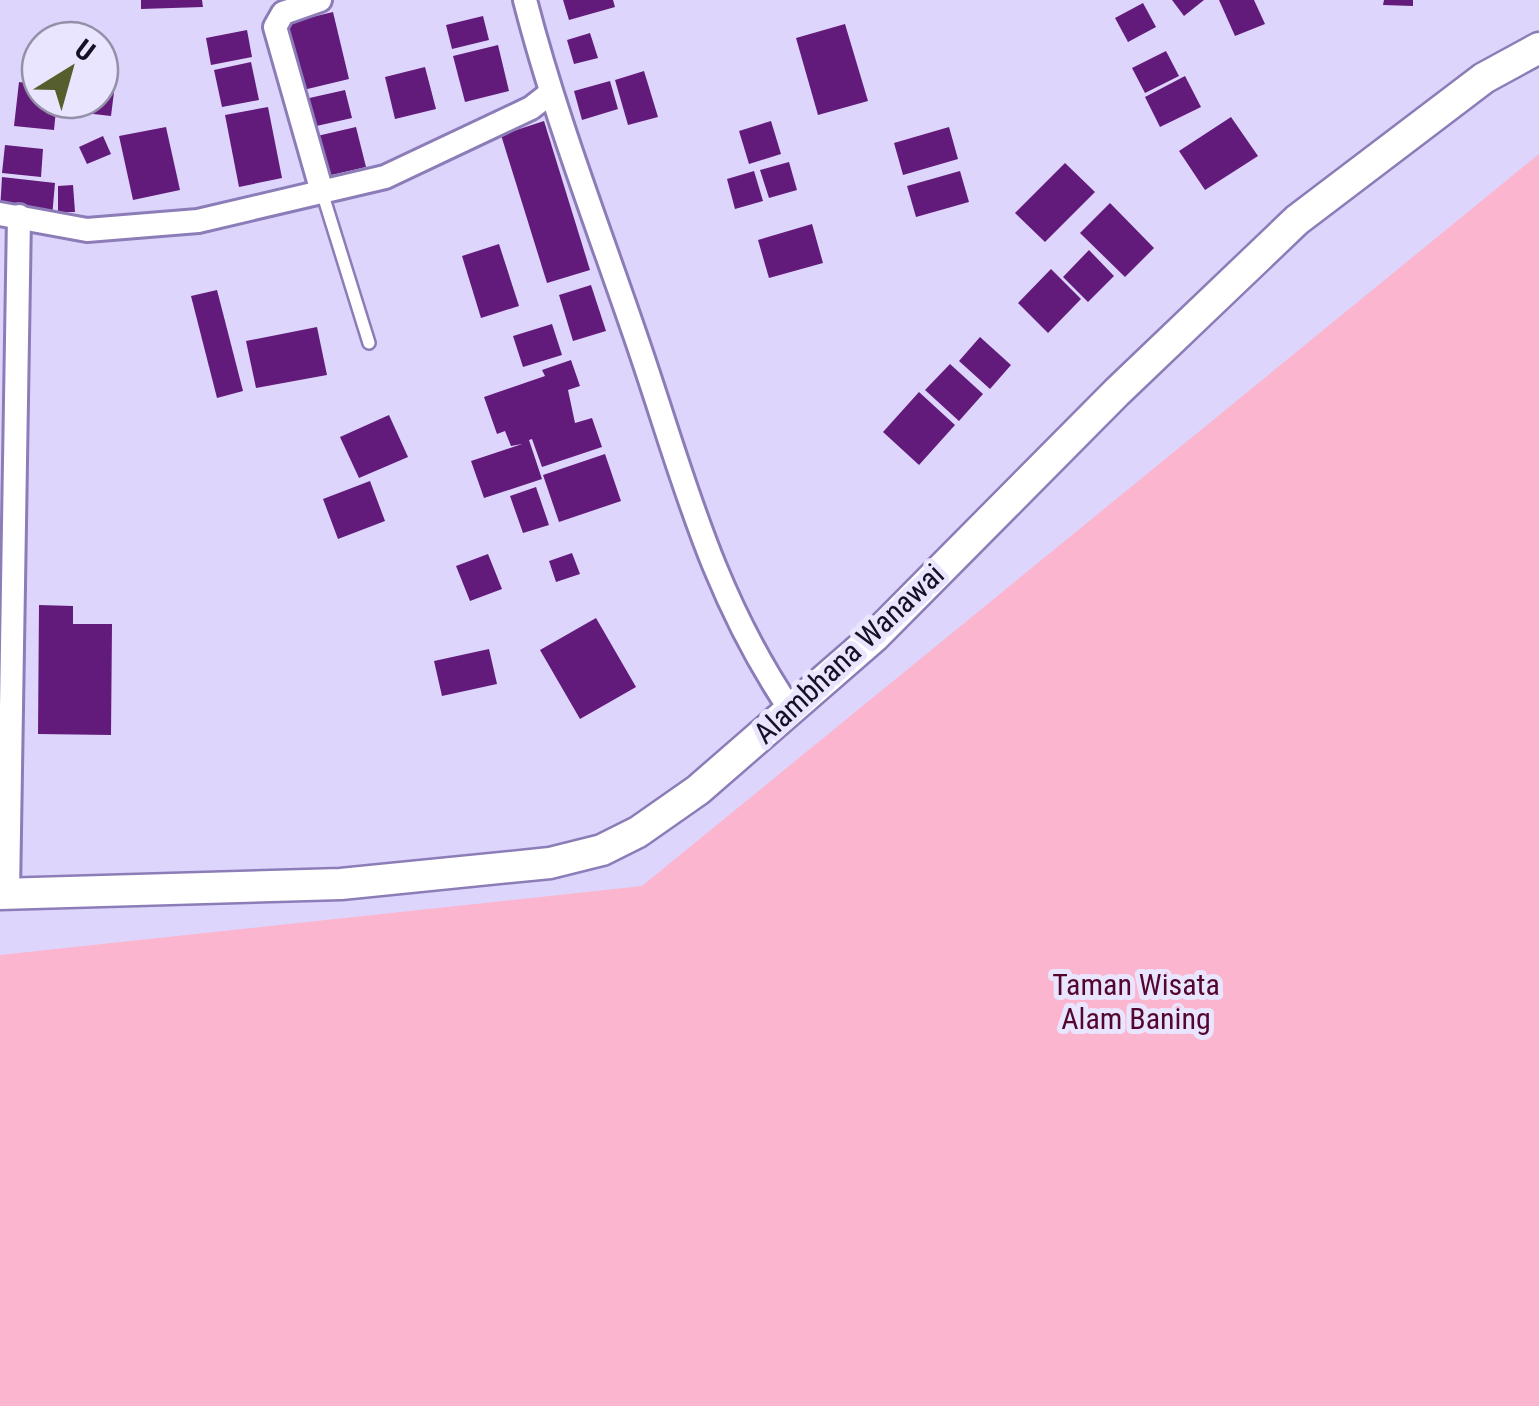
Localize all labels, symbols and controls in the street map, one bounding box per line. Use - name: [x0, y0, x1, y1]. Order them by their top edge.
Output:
- north arrow: [20, 20, 120, 120]
- text: U: [68, 32, 101, 68]
- street label: Alambhana Wanawai: [746, 557, 951, 751]
- park label: Taman Wisata Alam Baning: [1052, 967, 1220, 1036]

